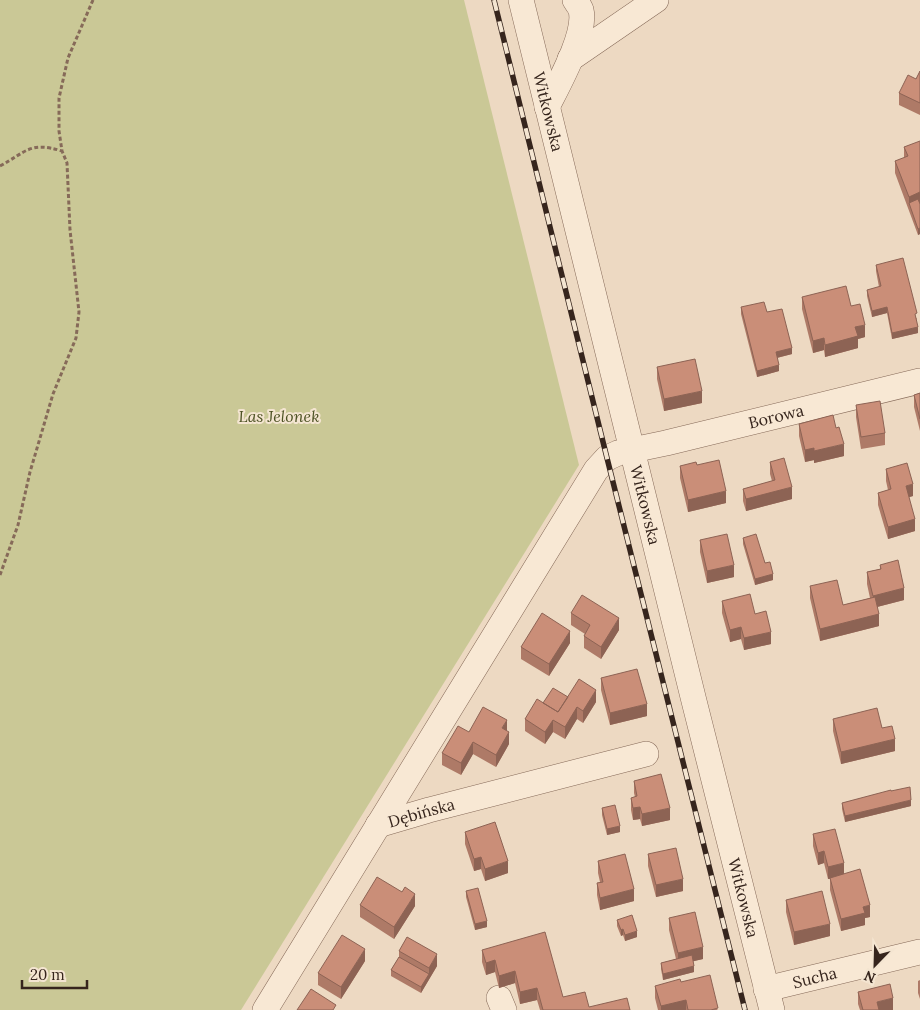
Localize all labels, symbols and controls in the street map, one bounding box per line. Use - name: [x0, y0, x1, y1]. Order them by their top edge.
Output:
- street label: Witkowska: [529, 70, 568, 154]
- street label: Borowa: [746, 400, 806, 433]
- park label: Las Jelonek: [239, 406, 319, 426]
- street label: Witkowska: [626, 463, 665, 547]
- street label: Dębińska: [386, 794, 457, 832]
- street label: Witkowska: [724, 856, 763, 940]
- north arrow: [850, 940, 900, 990]
- scale bar: [22, 958, 88, 990]
- street label: Sucha: [790, 962, 839, 992]
- text: 20 m: [30, 965, 65, 984]
- text: N: [861, 966, 878, 987]

